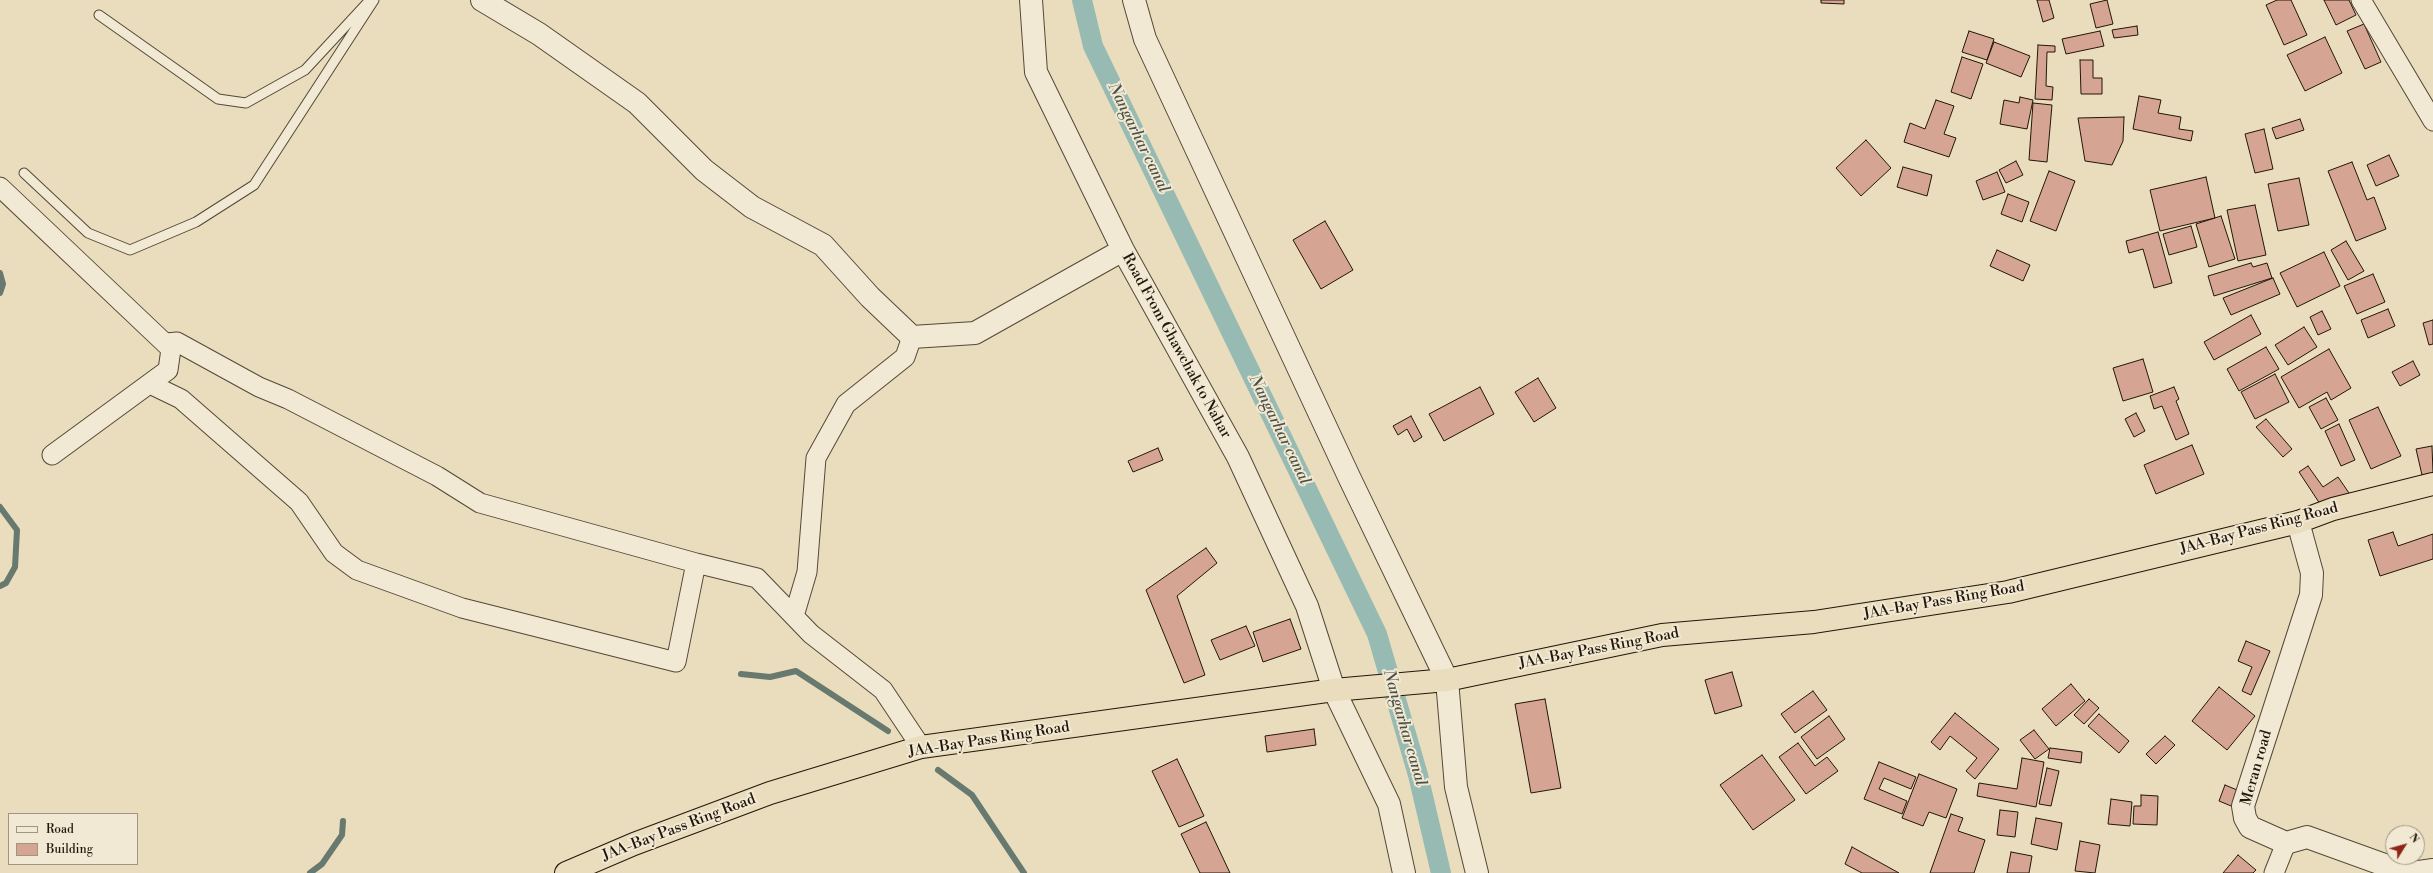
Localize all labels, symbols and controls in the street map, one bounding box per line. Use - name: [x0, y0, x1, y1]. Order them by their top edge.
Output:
- water label: Nangarhar canal: [1103, 80, 1173, 196]
- street label: Road From Ghawchak to Nahar: [1117, 250, 1235, 442]
- water label: Nangarhar canal: [1244, 372, 1314, 488]
- street label: JAA-Bay Pass Ring Road: [2178, 499, 2340, 559]
- street label: JAA-Bay Pass Ring Road: [1862, 578, 2026, 624]
- street label: JAA-Bay Pass Ring Road: [1517, 625, 1681, 673]
- water label: Nangarhar canal: [1378, 668, 1430, 788]
- street label: JAA-Bay Pass Ring Road: [907, 718, 1071, 762]
- street label: Meran road: [2238, 728, 2276, 808]
- street label: JAA-Bay Pass Ring Road: [600, 790, 758, 866]
- legend: [8, 813, 138, 865]
- text: Road: [46, 822, 74, 837]
- north arrow: [2385, 825, 2425, 865]
- text: N: [2406, 831, 2422, 846]
- text: Building: [46, 842, 93, 857]

